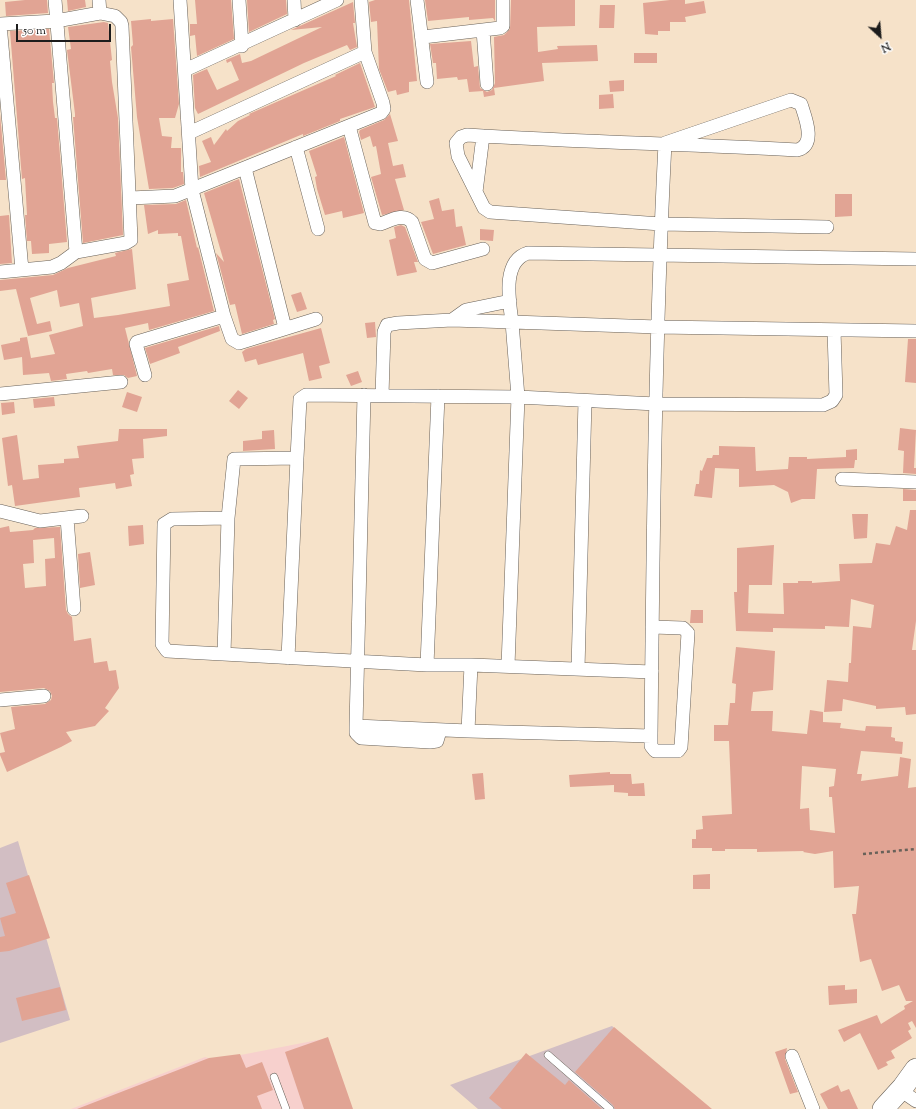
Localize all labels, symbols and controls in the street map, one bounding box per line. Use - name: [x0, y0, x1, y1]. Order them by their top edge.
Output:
- scale bar: [18, 16, 113, 42]
- north arrow: [860, 16, 900, 56]
- text: 50 m: [23, 22, 46, 40]
- text: N: [878, 38, 893, 56]

